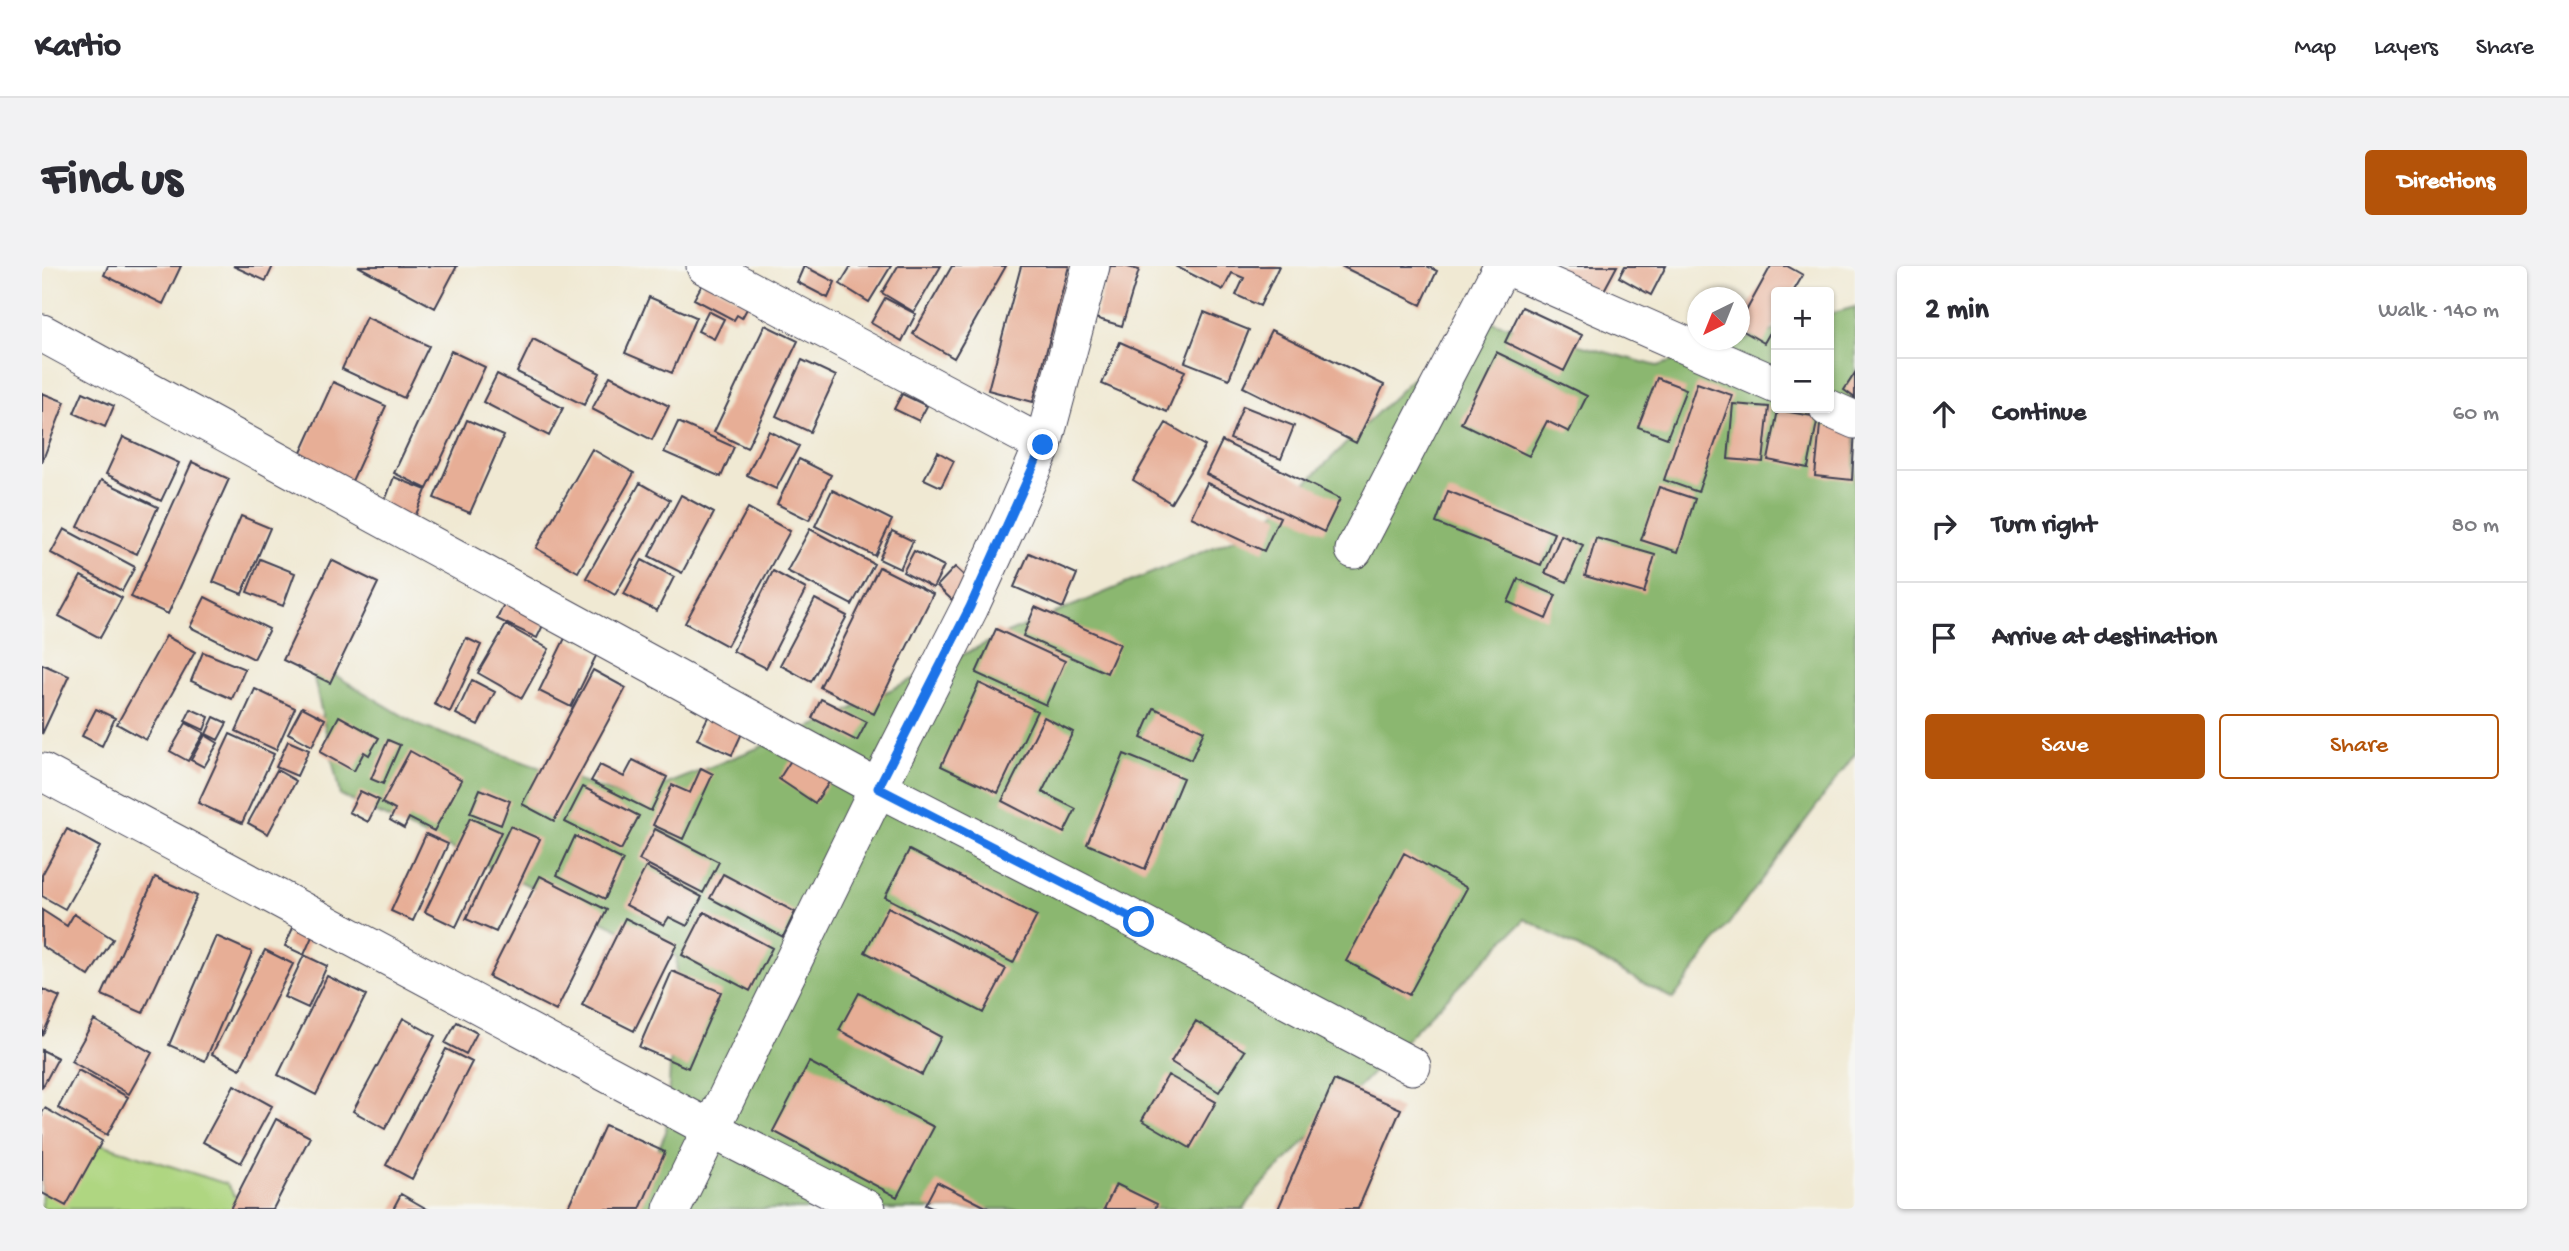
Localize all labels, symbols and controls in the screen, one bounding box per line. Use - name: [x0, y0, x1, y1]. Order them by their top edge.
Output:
- text: Kartio: [35, 29, 121, 67]
- text: Map: [2294, 34, 2336, 63]
- text: Layers: [2374, 34, 2438, 63]
- text: Share: [2476, 34, 2534, 63]
- button: Directions: [2365, 150, 2527, 215]
- text: Find us: [42, 153, 182, 211]
- north arrow: [1687, 287, 1750, 350]
- map controls: [1771, 287, 1834, 413]
- button: +: [1771, 287, 1834, 350]
- text: 2 min: [1925, 294, 1989, 329]
- text: Walk · 140 m: [2378, 298, 2499, 325]
- button: −: [1771, 350, 1834, 413]
- icon: ahead: [1925, 395, 1963, 433]
- text: Continue: [1992, 399, 2086, 430]
- text: 60 m: [2453, 401, 2499, 428]
- route end: [1027, 429, 1058, 460]
- icon: right: [1925, 507, 1963, 545]
- text: Turn right: [1992, 511, 2096, 542]
- text: 80 m: [2452, 513, 2499, 540]
- icon: arrive: [1925, 619, 1963, 657]
- text: Arrive at destination: [1992, 623, 2217, 654]
- button: Save: [1925, 714, 2205, 779]
- button: Share: [2219, 714, 2499, 779]
- route start: [1123, 906, 1154, 937]

